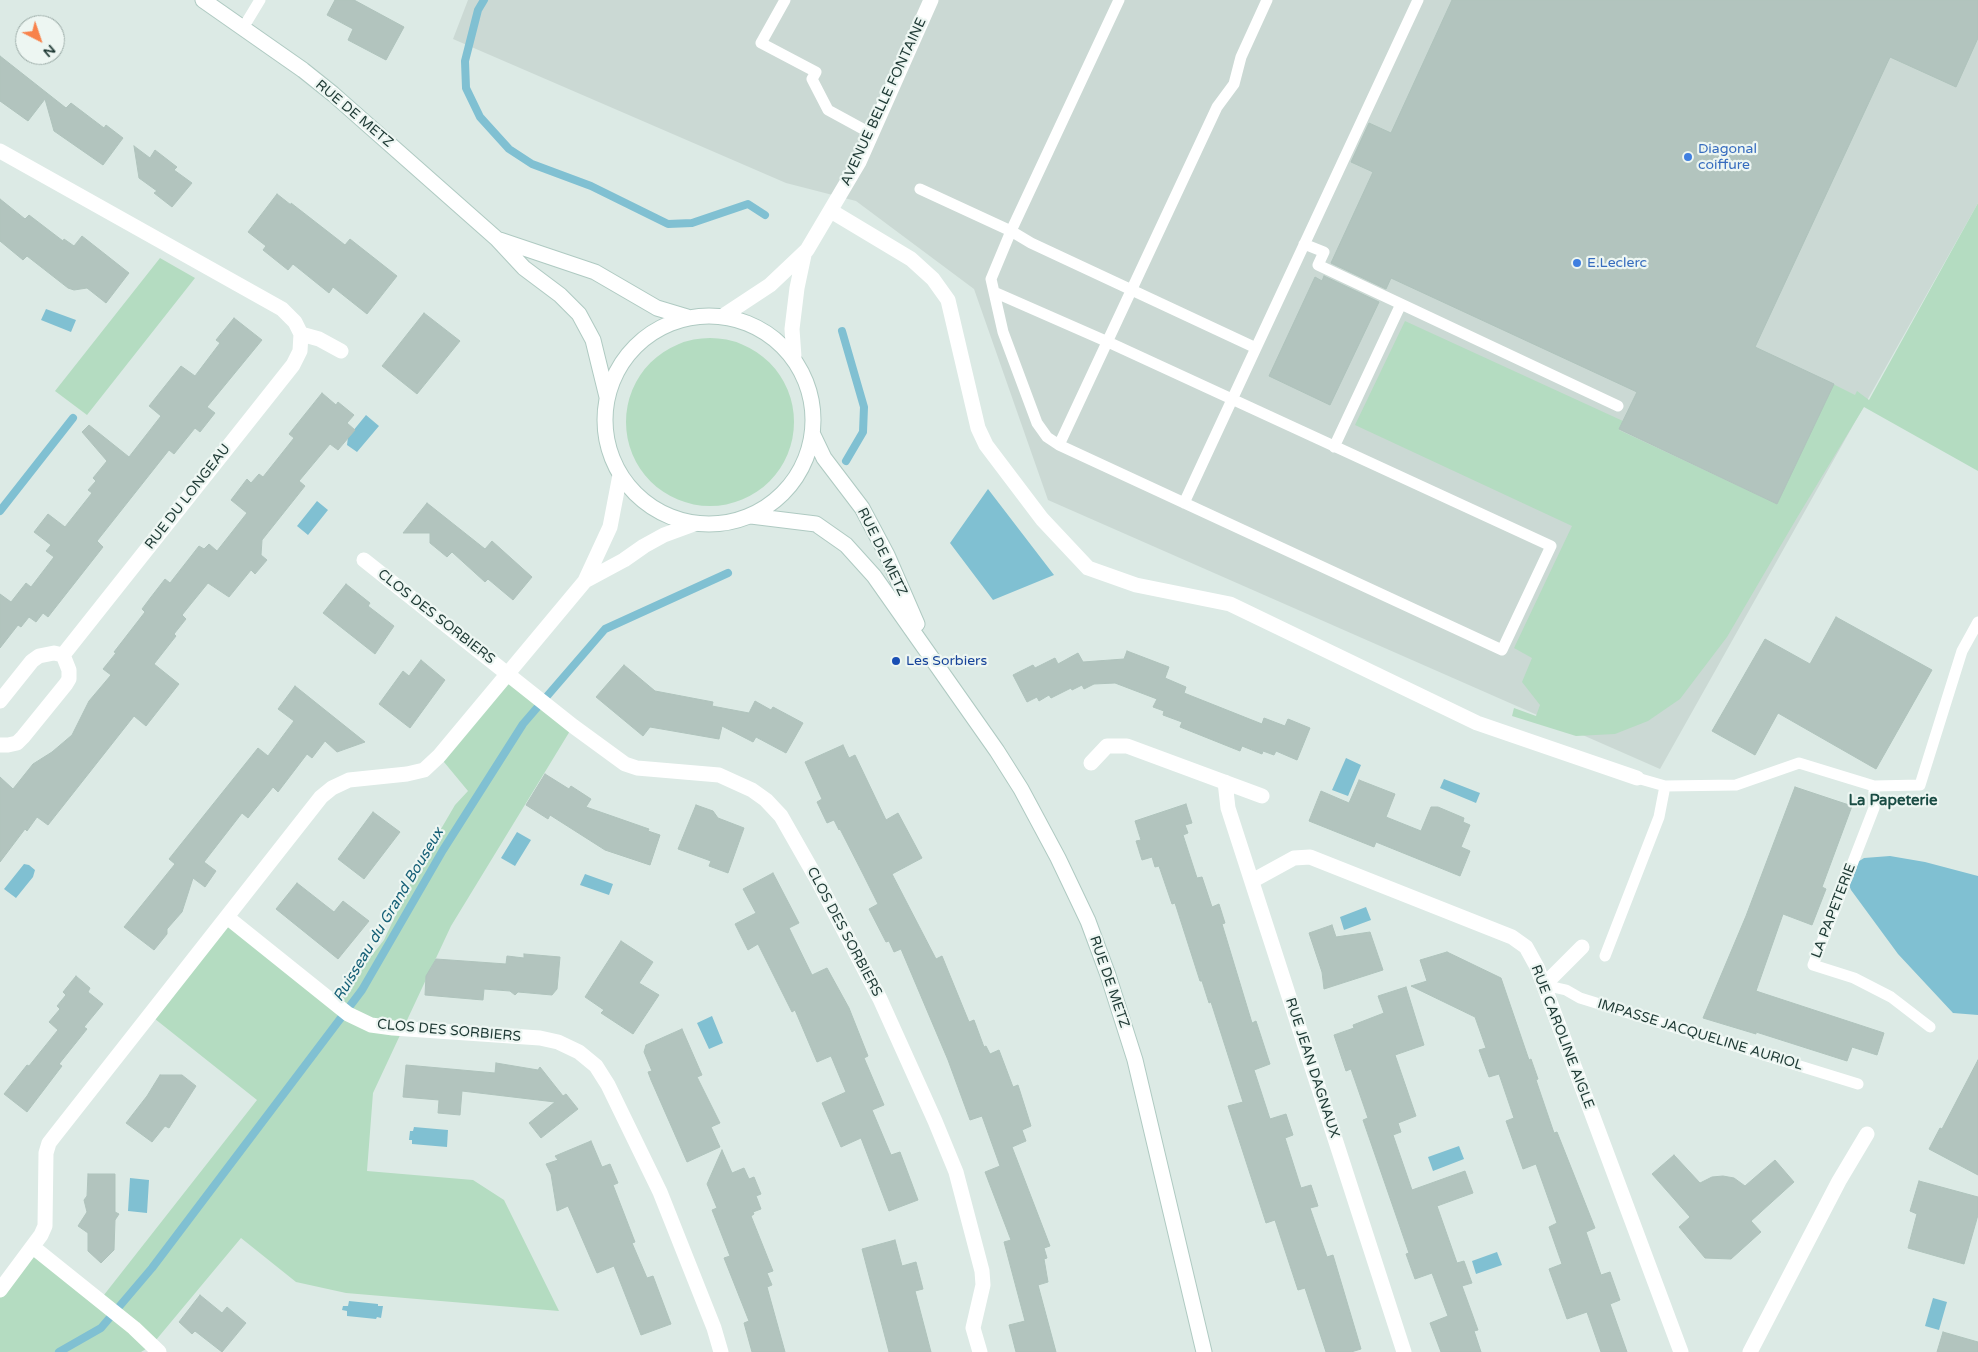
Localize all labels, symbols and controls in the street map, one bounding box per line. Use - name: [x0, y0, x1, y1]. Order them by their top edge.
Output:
- north arrow: [15, 15, 65, 65]
- street label: AVENUE BELLE FONTAINE: [838, 15, 930, 189]
- text: N: [40, 41, 59, 61]
- street label: RUE DE METZ: [312, 77, 396, 151]
- place label: Diagonal coiffure: [1698, 141, 1757, 174]
- marker: Diagonal coiffure: [1682, 151, 1694, 163]
- place label: E.Leclerc: [1587, 255, 1647, 271]
- marker: E.Leclerc: [1571, 257, 1583, 269]
- street label: RUE DU LONGEAU: [142, 441, 234, 553]
- street label: RUE DE METZ: [853, 505, 911, 599]
- street label: CLOS DES SORBIERS: [374, 566, 498, 668]
- place label: Les Sorbiers: [906, 653, 987, 669]
- marker: Les Sorbiers: [890, 655, 902, 667]
- district label: La Papeterie: [1848, 792, 1938, 810]
- water label: Ruisseau du Grand Bouseux: [330, 825, 448, 1005]
- street label: LA PAPETERIE: [1808, 861, 1860, 961]
- street label: CLOS DES SORBIERS: [803, 864, 885, 1000]
- street label: RUE DE METZ: [1085, 934, 1133, 1030]
- street label: RUE CAROLINE AIGLE: [1527, 963, 1597, 1111]
- street label: RUE JEAN DAGNAUX: [1281, 996, 1343, 1140]
- street label: IMPASSE JACQUELINE AURIOL: [1595, 996, 1805, 1074]
- street label: CLOS DES SORBIERS: [376, 1016, 522, 1046]

